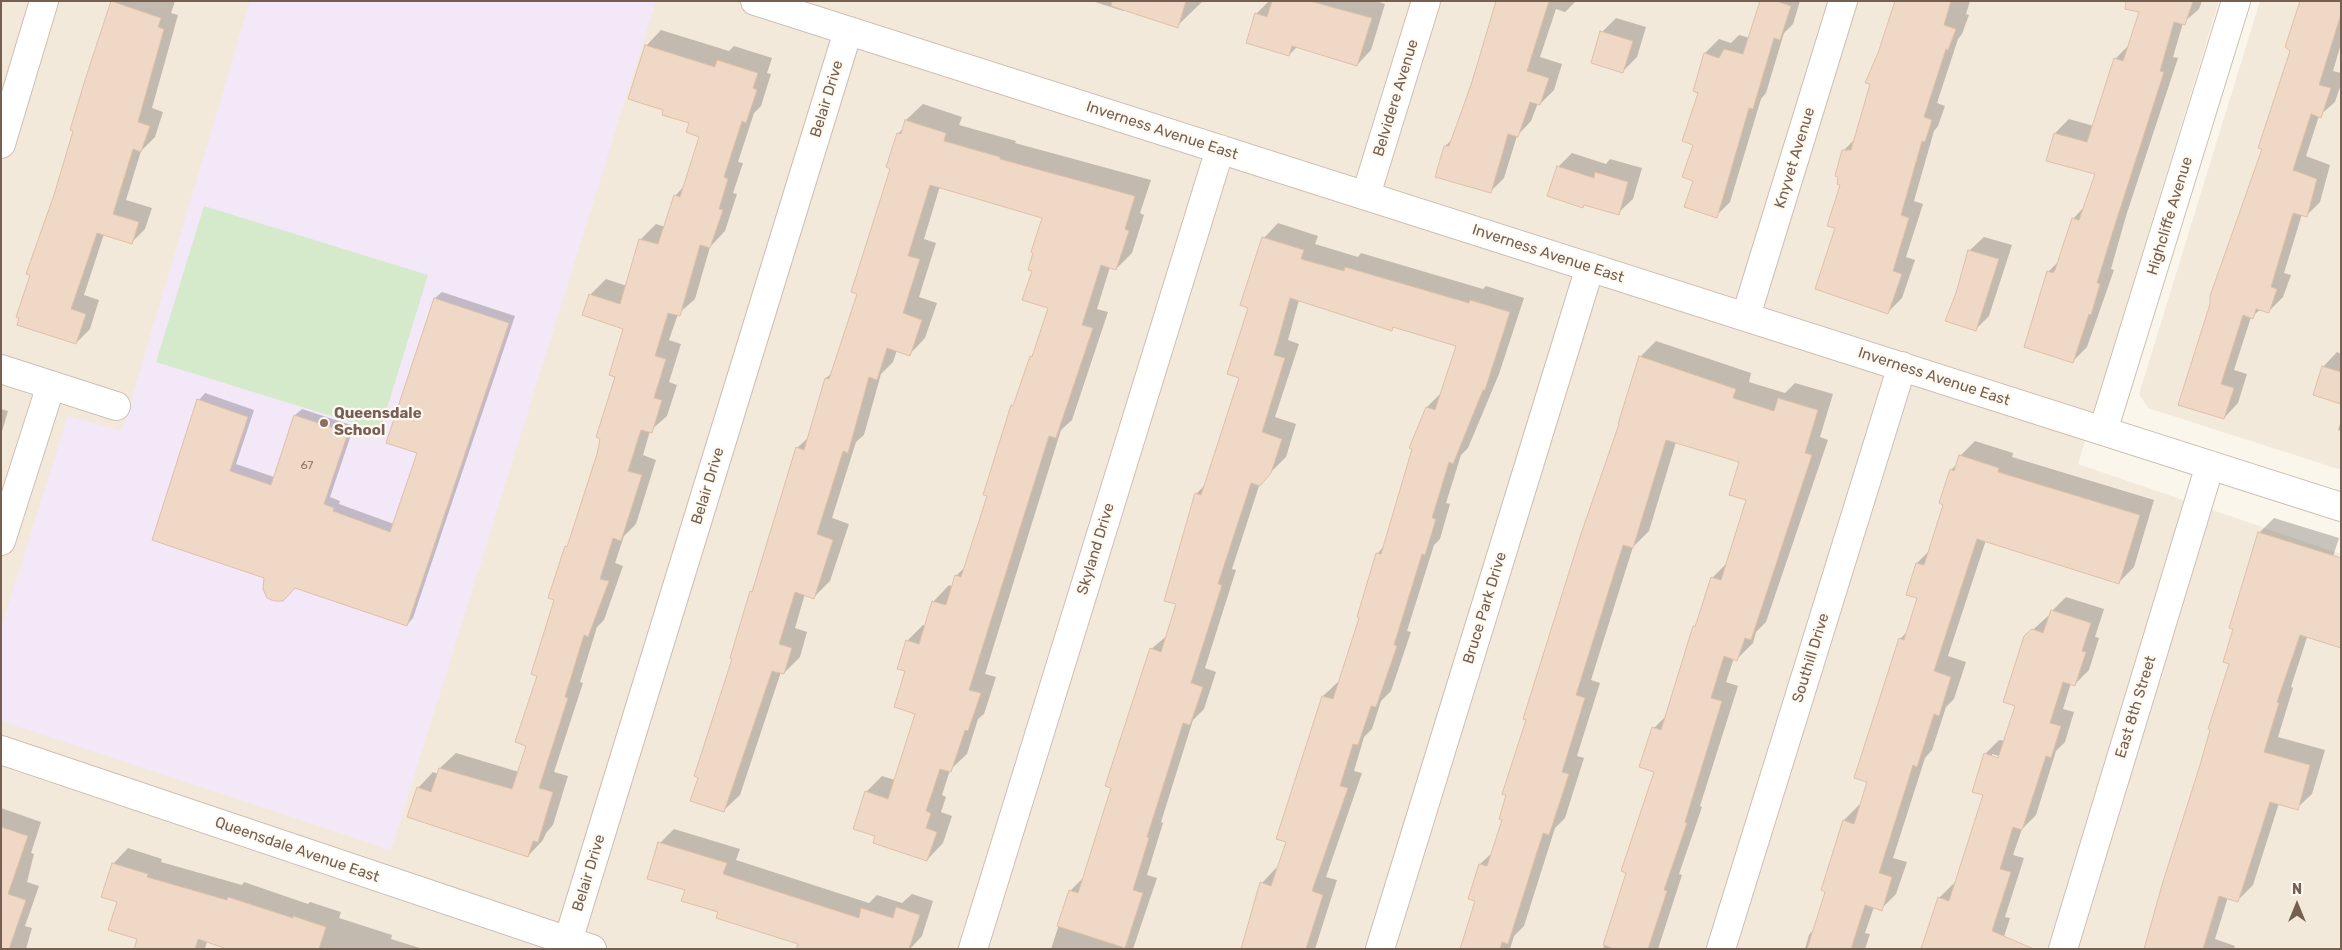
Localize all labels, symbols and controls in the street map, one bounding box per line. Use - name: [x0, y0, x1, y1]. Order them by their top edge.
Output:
- street label: Belvidere Avenue: [1370, 37, 1422, 159]
- street label: Belair Drive: [807, 58, 847, 140]
- street label: Inverness Avenue East: [1084, 98, 1240, 164]
- street label: Knyvet Avenue: [1771, 105, 1819, 211]
- street label: Highcliffe Avenue: [2143, 155, 2197, 277]
- street label: Inverness Avenue East: [1470, 221, 1626, 287]
- street label: Inverness Avenue East: [1856, 344, 2012, 410]
- place label: Queensdale School: [334, 405, 422, 440]
- marker: Queensdale School: [318, 417, 330, 429]
- street label: Belair Drive: [688, 445, 728, 527]
- house number: 67: [300, 459, 314, 473]
- street label: Skyland Drive: [1073, 501, 1119, 597]
- street label: Bruce Park Drive: [1459, 550, 1511, 666]
- street label: Southill Drive: [1789, 611, 1833, 705]
- street label: East 8th Street: [2112, 654, 2160, 760]
- street label: Queensdale Avenue East: [212, 813, 382, 887]
- street label: Belair Drive: [569, 832, 609, 914]
- north arrow: [2272, 880, 2322, 930]
- text: N: [2292, 881, 2302, 898]

